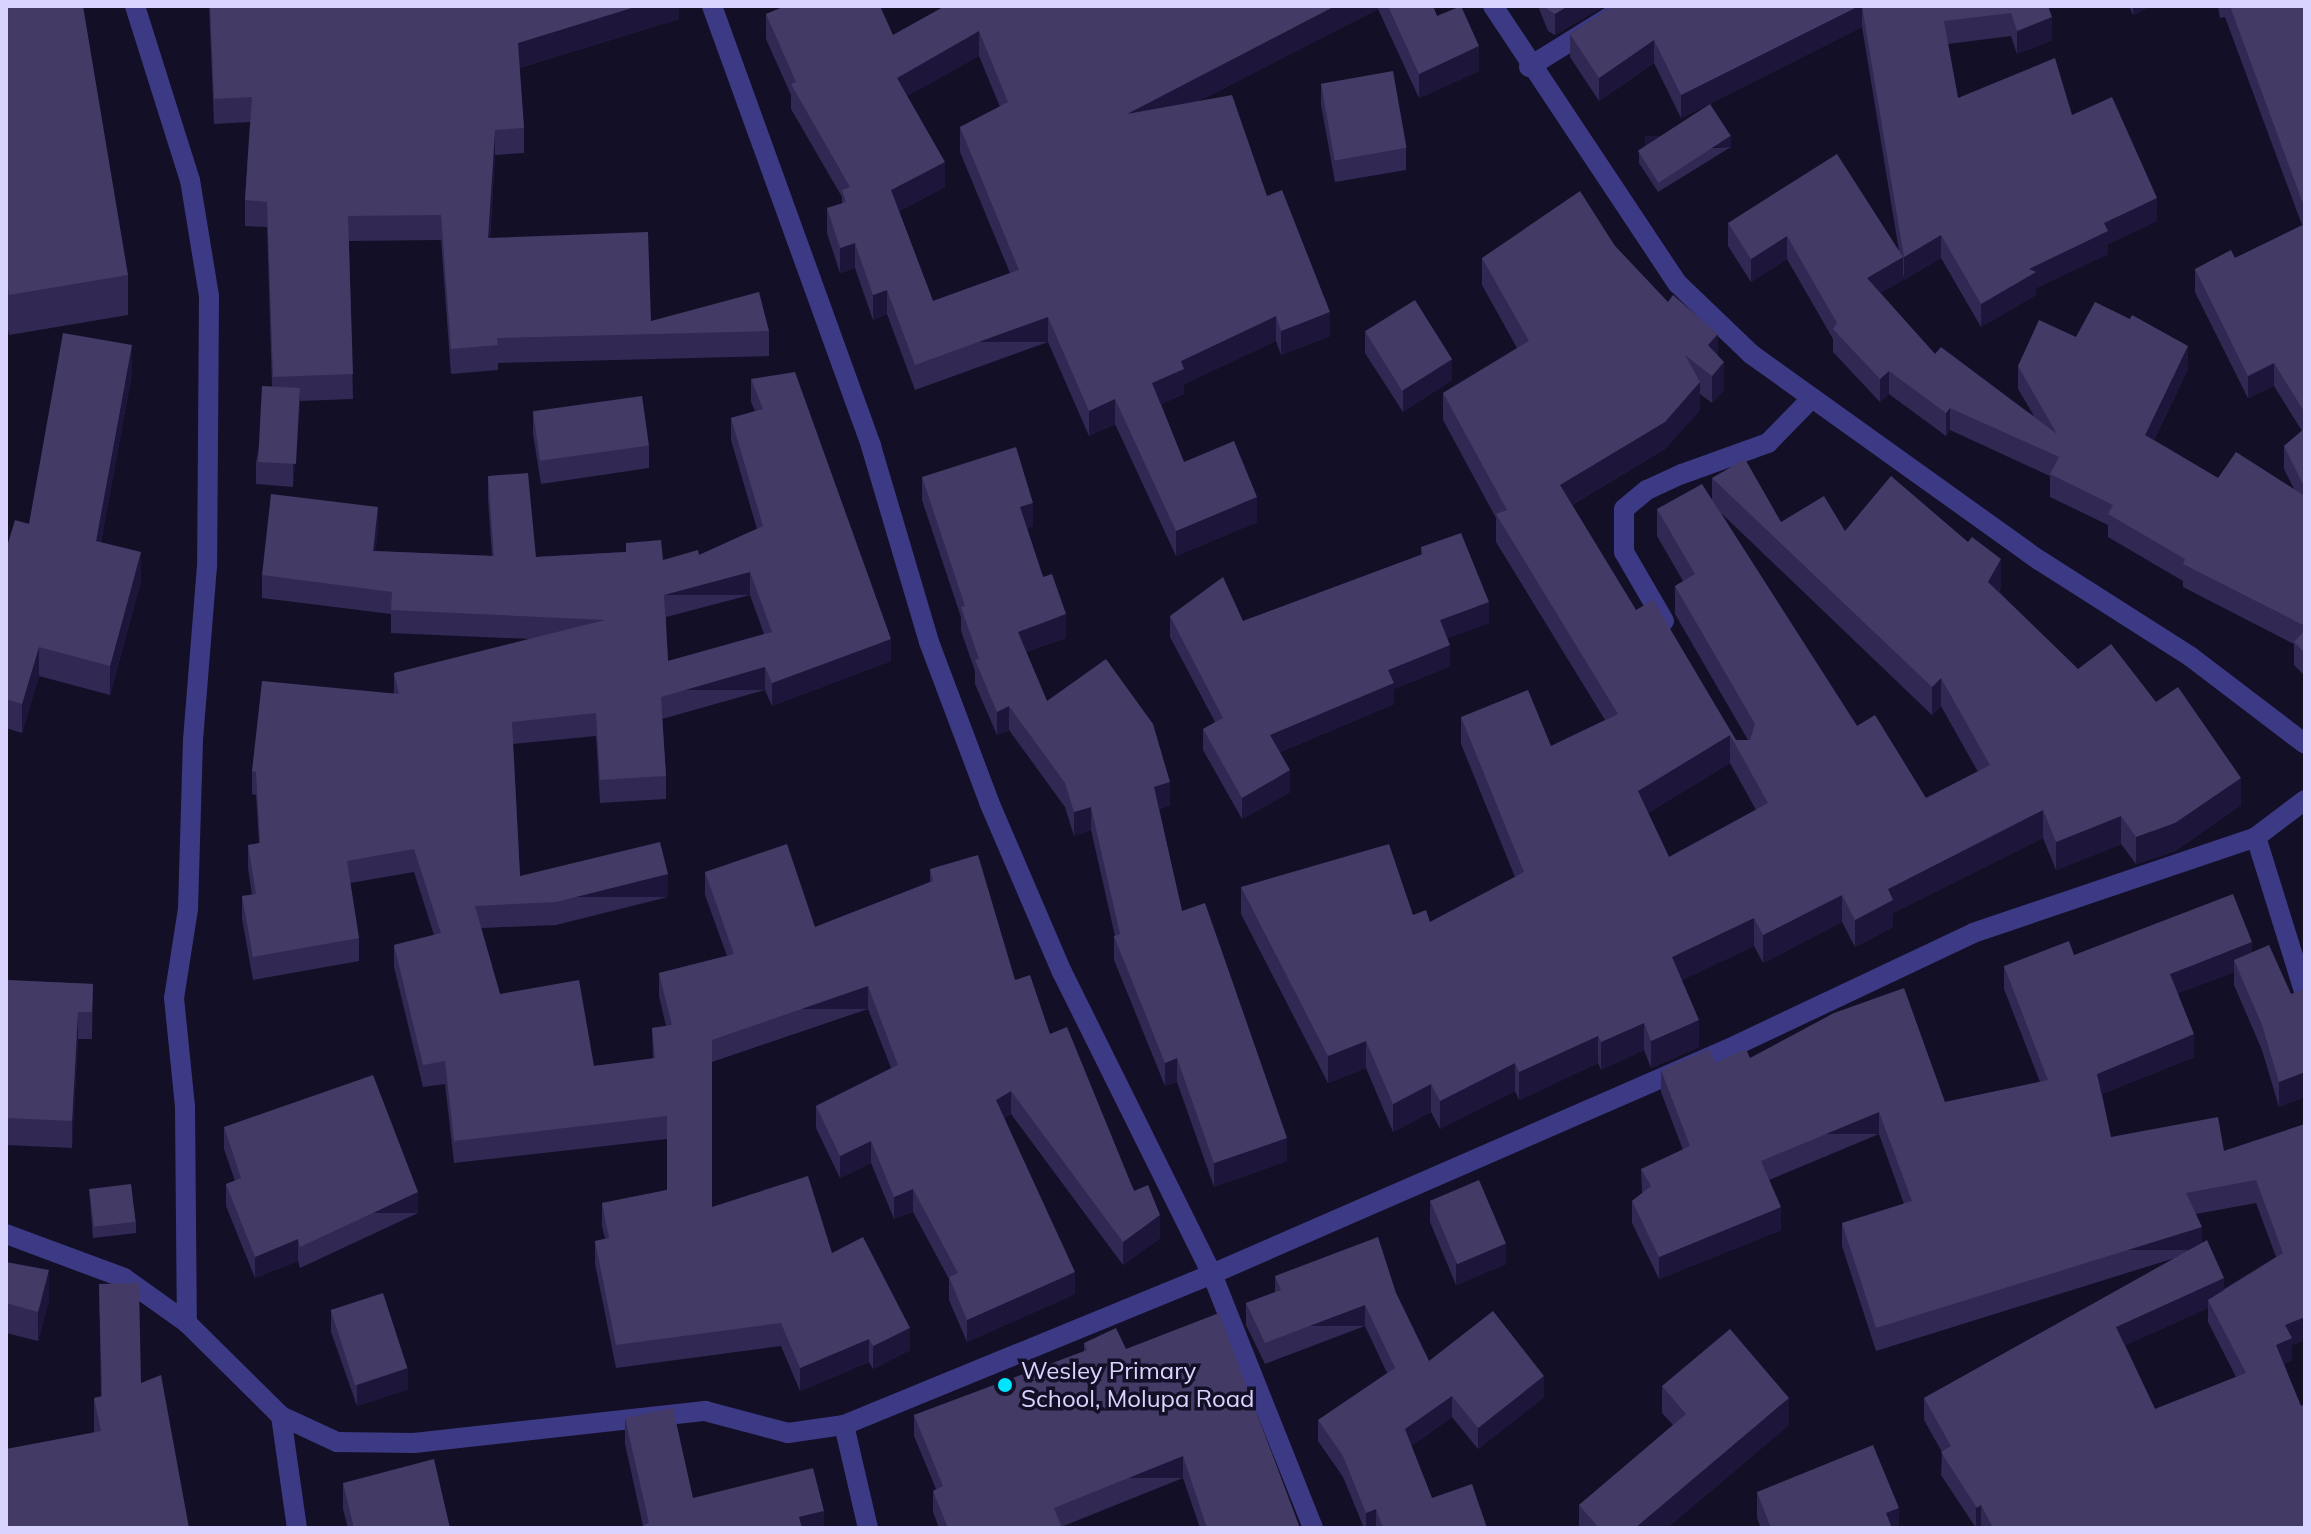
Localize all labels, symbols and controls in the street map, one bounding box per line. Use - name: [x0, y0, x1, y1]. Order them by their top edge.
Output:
- place label: Wesley Primary School, Molupa Road: [1021, 1357, 1255, 1413]
- marker: Wesley Primary School, Molupa Road: [996, 1376, 1014, 1394]

